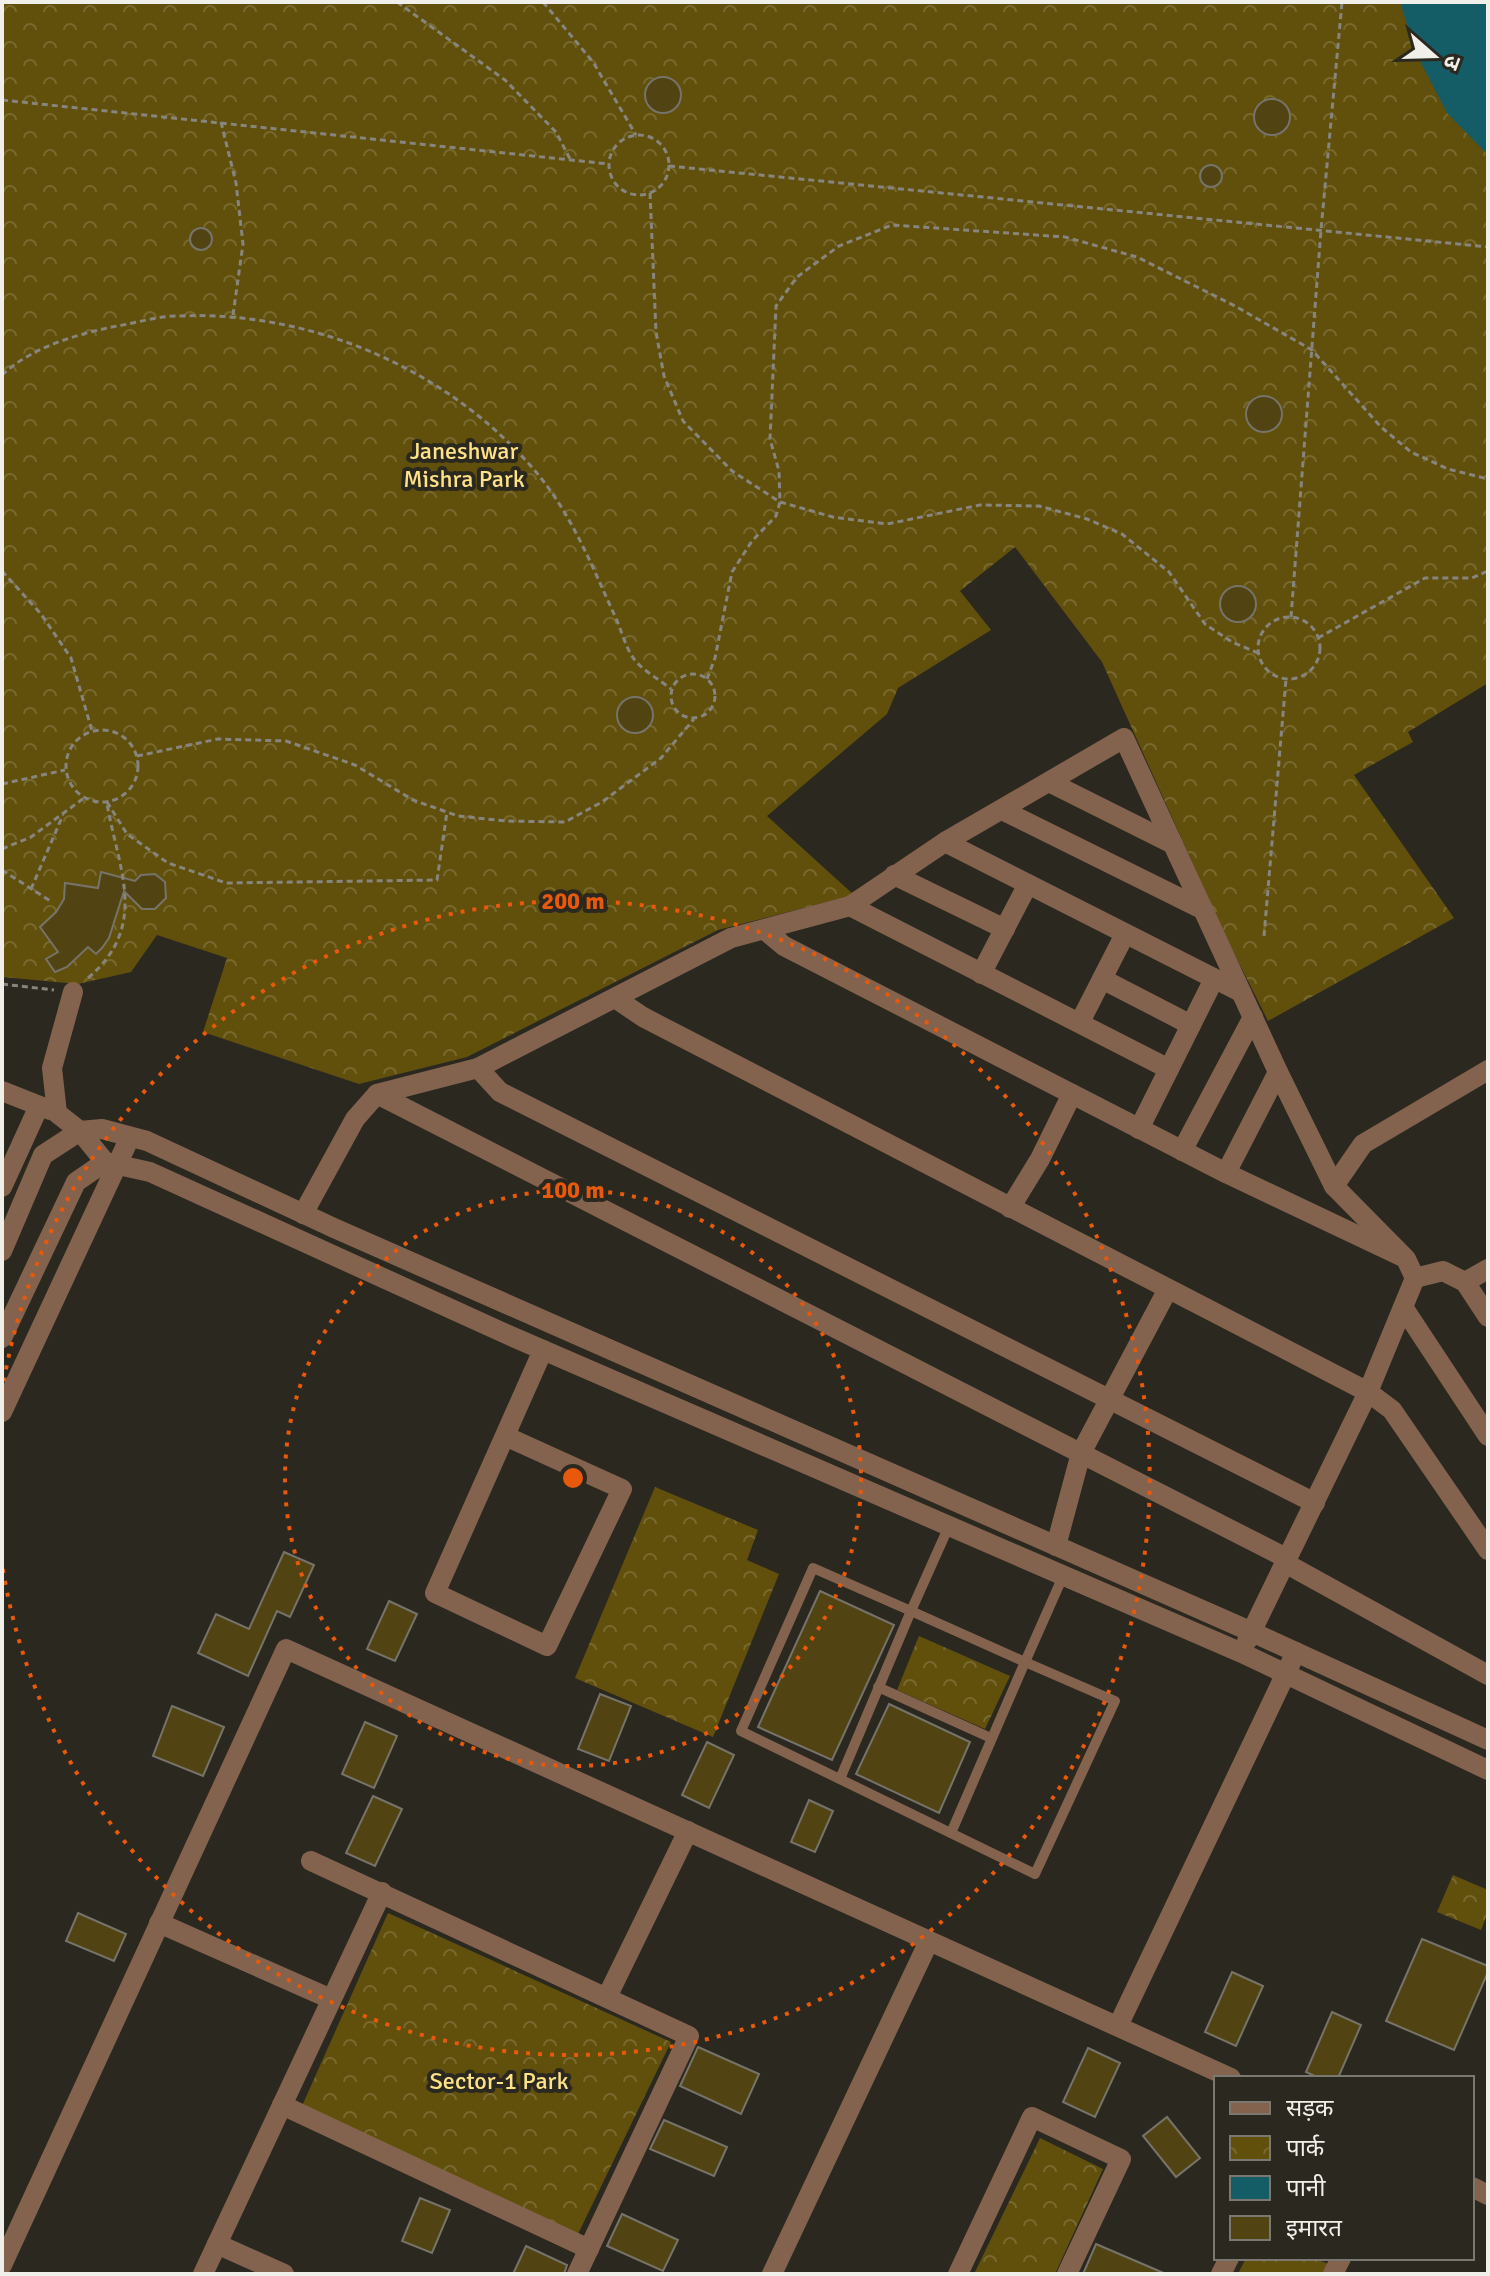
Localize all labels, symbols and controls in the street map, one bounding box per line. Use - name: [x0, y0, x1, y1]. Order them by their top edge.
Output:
- north arrow: [1394, 16, 1474, 96]
- text: उ: [1437, 52, 1467, 74]
- park label: Janeshwar Mishra Park: [403, 436, 525, 494]
- text: 200 m: [541, 886, 605, 916]
- text: 100 m: [541, 1175, 605, 1205]
- centre of rings: [559, 1464, 587, 1492]
- park label: Sector-1 Park: [430, 2066, 568, 2096]
- legend: [1214, 2076, 1474, 2260]
- text: सड़क: [1286, 2093, 1334, 2123]
- text: पार्क: [1286, 2133, 1325, 2163]
- text: पानी: [1286, 2173, 1326, 2203]
- text: इमारत: [1286, 2213, 1343, 2243]

